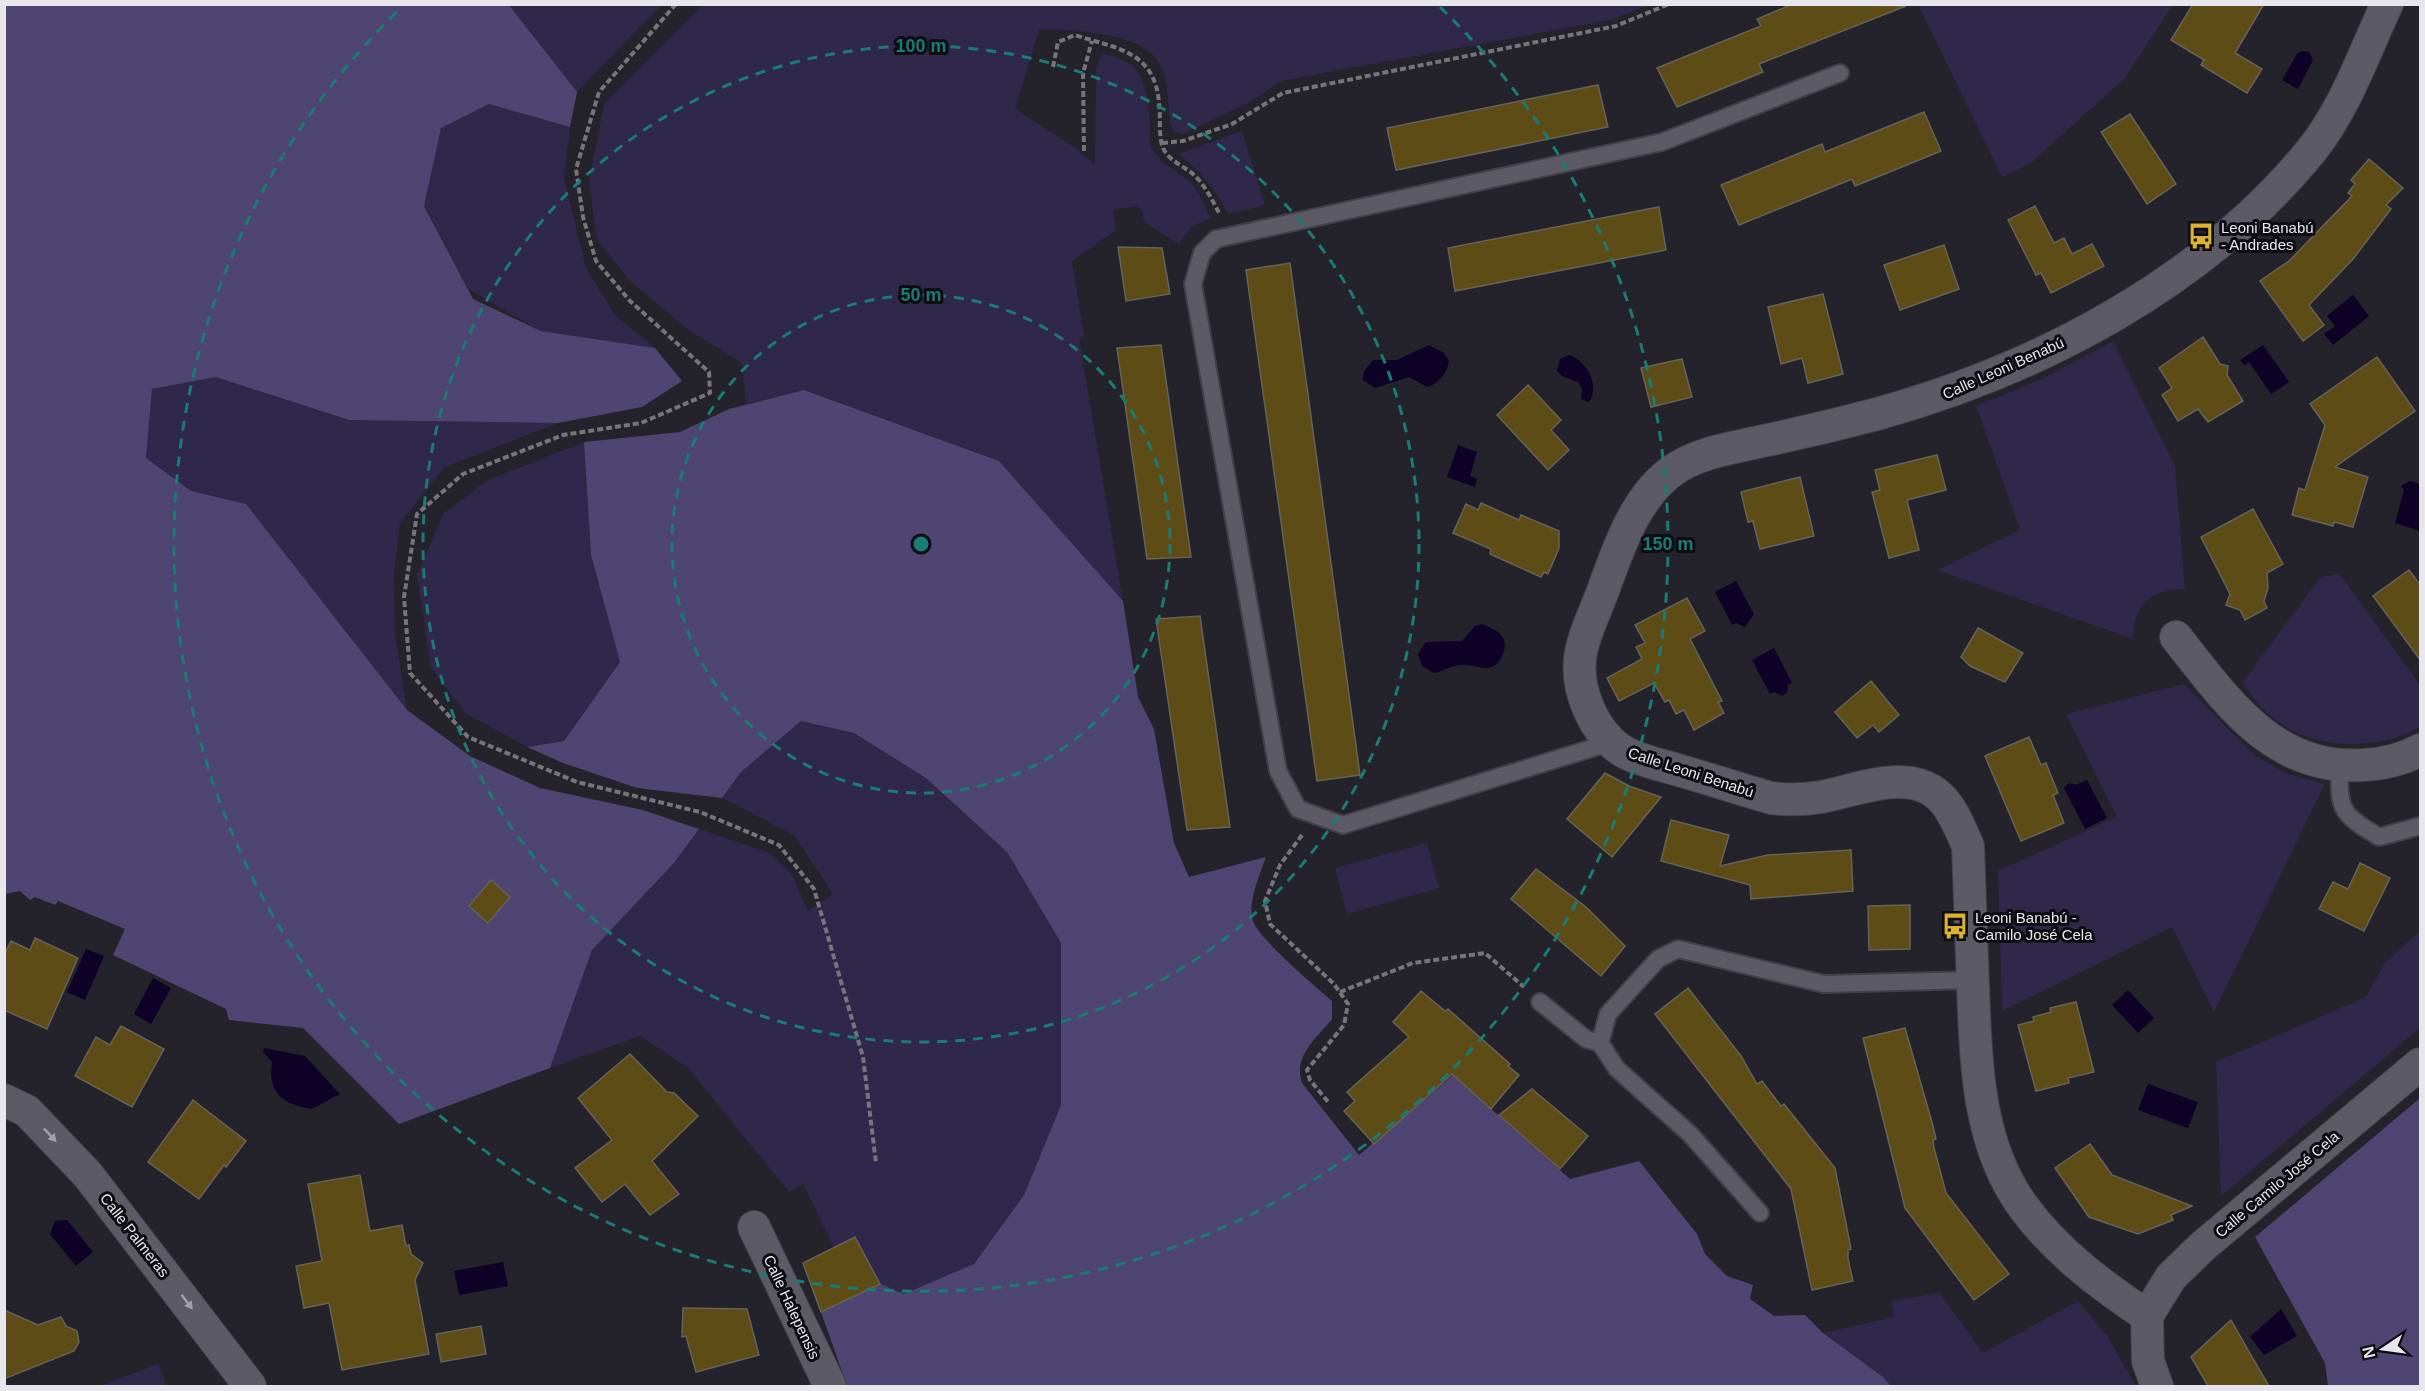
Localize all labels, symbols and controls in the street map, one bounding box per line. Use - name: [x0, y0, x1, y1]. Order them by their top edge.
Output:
- text: 100 m: [895, 36, 947, 56]
- place label: Leoni Banabú - Andrades: [2221, 219, 2314, 253]
- bus stop icon: Leoni Banabú - Andrades: [2186, 221, 2216, 251]
- text: 50 m: [900, 285, 942, 305]
- street label: Calle Leoni Benabú: [1940, 334, 2066, 402]
- centre of rings: [911, 534, 931, 554]
- text: 150 m: [1642, 534, 1694, 554]
- street label: Calle Leoni Benabú: [1626, 744, 1756, 800]
- place label: Leoni Banabú - Camilo José Cela: [1975, 909, 2093, 943]
- bus stop icon: Leoni Banabú - Camilo José Cela: [1940, 911, 1970, 941]
- street label: Calle Camilo José Cela: [2212, 1127, 2343, 1241]
- one-way arrow: [43, 1128, 57, 1142]
- street label: Calle Palmeras: [97, 1190, 173, 1280]
- street label: Calle Halepensis: [761, 1252, 823, 1362]
- one-way arrow: [180, 1295, 192, 1310]
- north arrow: [2353, 1319, 2413, 1379]
- text: N: [2359, 1345, 2378, 1360]

